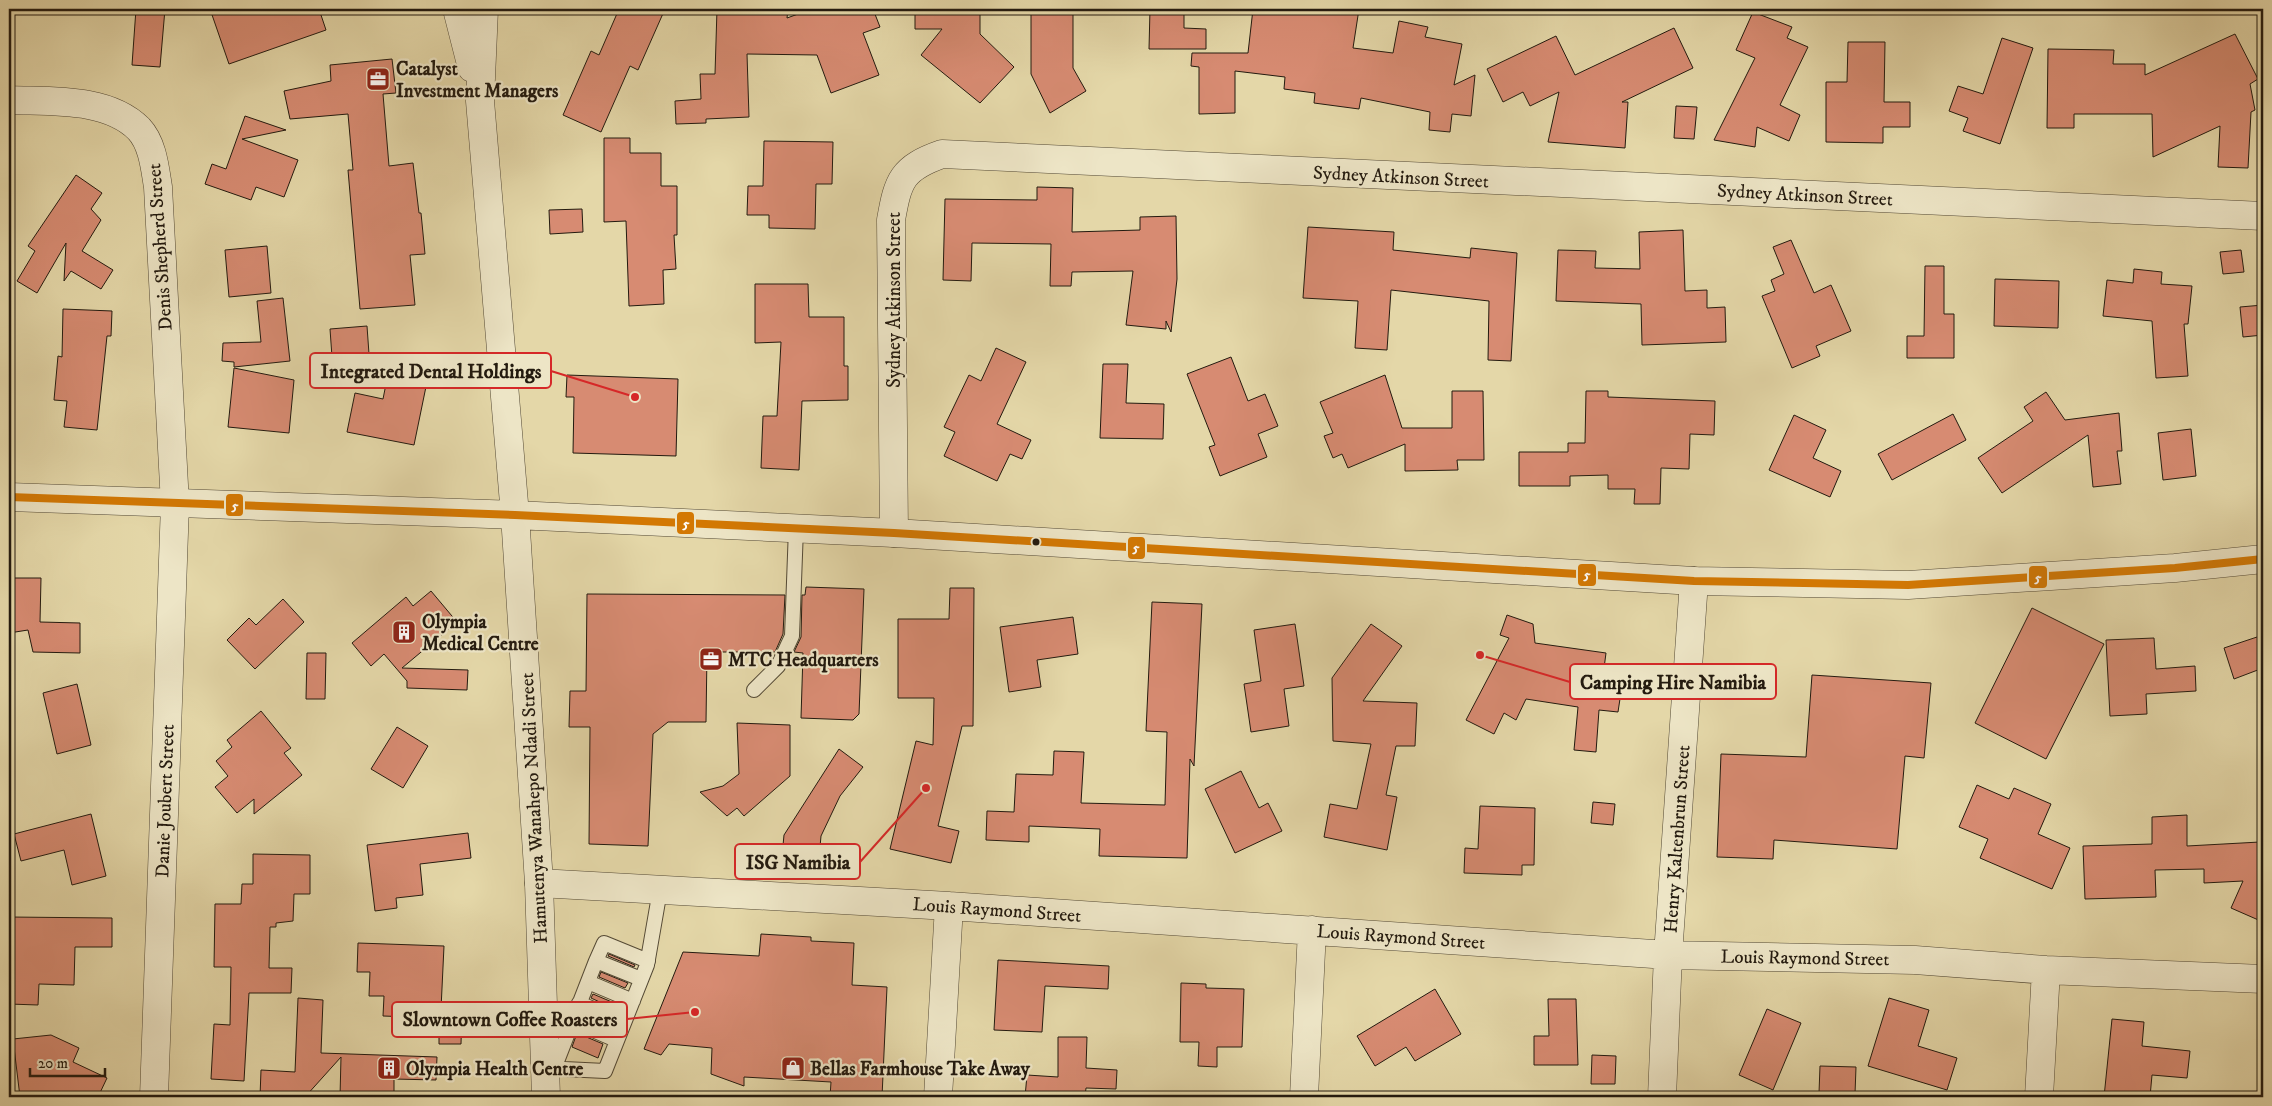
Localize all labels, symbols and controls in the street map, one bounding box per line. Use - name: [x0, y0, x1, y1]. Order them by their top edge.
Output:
- place label: Catalyst Investment Managers: [396, 58, 559, 103]
- office icon: Catalyst Investment Managers: [365, 66, 391, 92]
- street label: Sydney Atkinson Street: [1312, 161, 1489, 194]
- street label: Denis Shepherd Street: [143, 162, 178, 331]
- street label: Sydney Atkinson Street: [1716, 179, 1893, 212]
- street label: Sydney Atkinson Street: [883, 212, 906, 388]
- callout: Integrated Dental Holdings: [310, 353, 551, 388]
- text: Integrated Dental Holdings: [321, 360, 542, 385]
- line badge: 5: [225, 493, 244, 517]
- text: 5: [231, 497, 239, 515]
- line badge: 5: [676, 511, 695, 535]
- text: 5: [682, 515, 690, 533]
- line badge: 5: [1127, 536, 1146, 560]
- unlabelled marker: [1031, 537, 1041, 547]
- text: 5: [1132, 539, 1140, 557]
- line badge: 5: [1577, 563, 1597, 587]
- line badge: 5: [2028, 565, 2048, 589]
- text: 5: [1583, 566, 1591, 584]
- text: 5: [2034, 569, 2042, 587]
- place label: Olympia Medical Centre: [422, 611, 539, 656]
- building icon: Olympia Medical Centre: [391, 619, 417, 645]
- office icon: MTC Headquarters: [698, 646, 724, 672]
- place label: MTC Headquarters: [728, 649, 879, 673]
- callout: Camping Hire Namibia: [1570, 664, 1776, 699]
- text: Camping Hire Namibia: [1580, 671, 1767, 696]
- street label: Hamutenya Wanahepo Ndadi Street: [516, 672, 553, 944]
- street label: Danie Joubert Street: [151, 724, 180, 878]
- street label: Henry Kaltenbrun Street: [1659, 744, 1696, 934]
- callout: ISG Namibia: [735, 844, 860, 879]
- text: ISG Namibia: [746, 851, 851, 876]
- street label: Louis Raymond Street: [912, 893, 1082, 928]
- street label: Louis Raymond Street: [1316, 920, 1486, 955]
- street label: Louis Raymond Street: [1720, 946, 1890, 971]
- callout: Slowntown Coffee Roasters: [392, 1002, 627, 1037]
- text: Slowntown Coffee Roasters: [403, 1008, 618, 1033]
- scale bar: [30, 1046, 105, 1078]
- text: 20 m: [38, 1054, 68, 1073]
- building icon: Olympia Health Centre: [376, 1055, 402, 1081]
- shop icon: Bellas Farmhouse Take Away: [780, 1055, 806, 1081]
- place label: Olympia Health Centre: [406, 1058, 583, 1081]
- place label: Bellas Farmhouse Take Away: [810, 1058, 1031, 1081]

